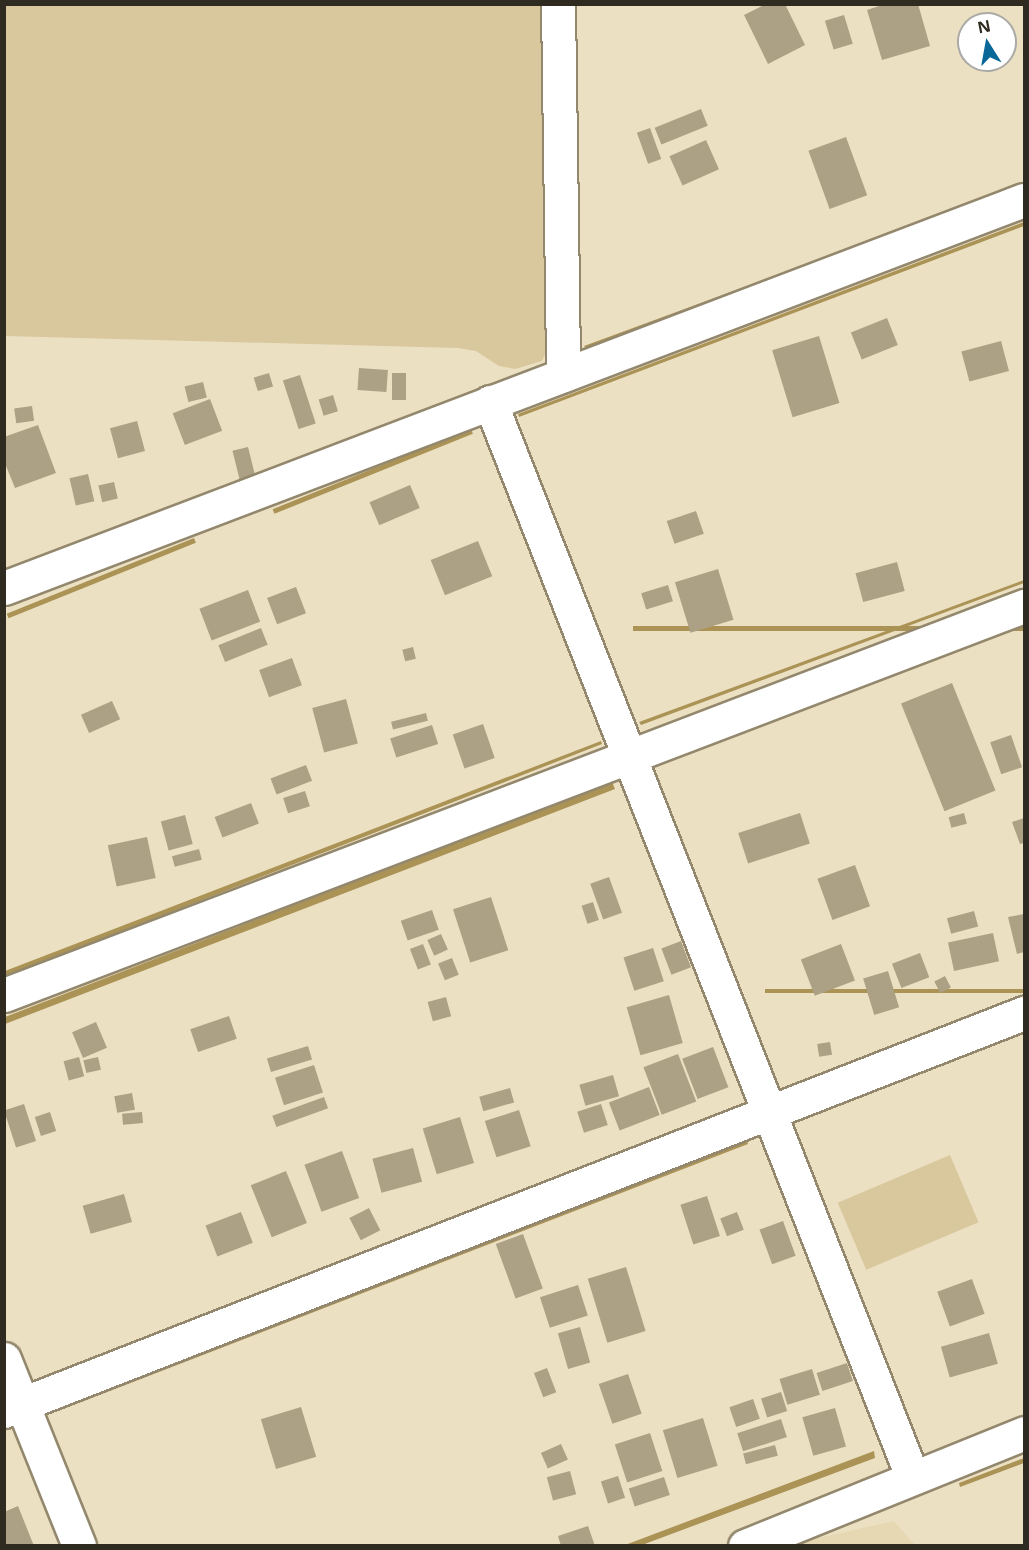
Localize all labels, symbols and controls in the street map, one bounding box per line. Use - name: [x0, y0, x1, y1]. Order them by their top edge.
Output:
- north arrow: [957, 12, 1017, 72]
- text: N: [975, 14, 992, 38]

